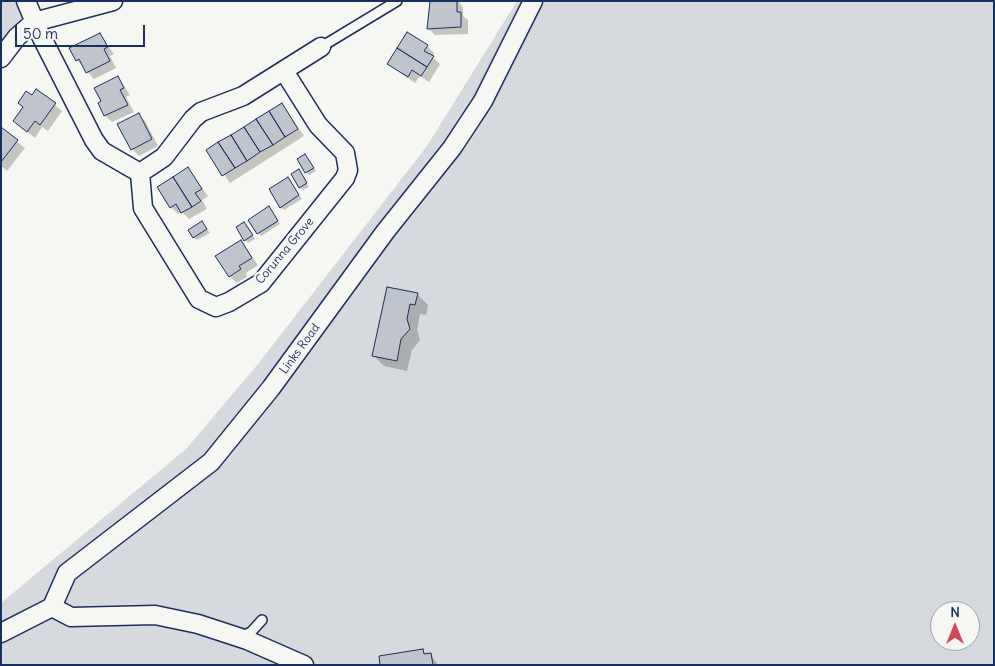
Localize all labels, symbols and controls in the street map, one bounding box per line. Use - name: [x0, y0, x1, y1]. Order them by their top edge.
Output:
- scale bar: [18, 15, 148, 47]
- text: 50 m: [23, 24, 58, 43]
- street label: Corunna Grove: [253, 215, 317, 287]
- street label: Links Road: [277, 321, 323, 377]
- north arrow: [930, 601, 980, 651]
- text: N: [950, 603, 960, 621]

